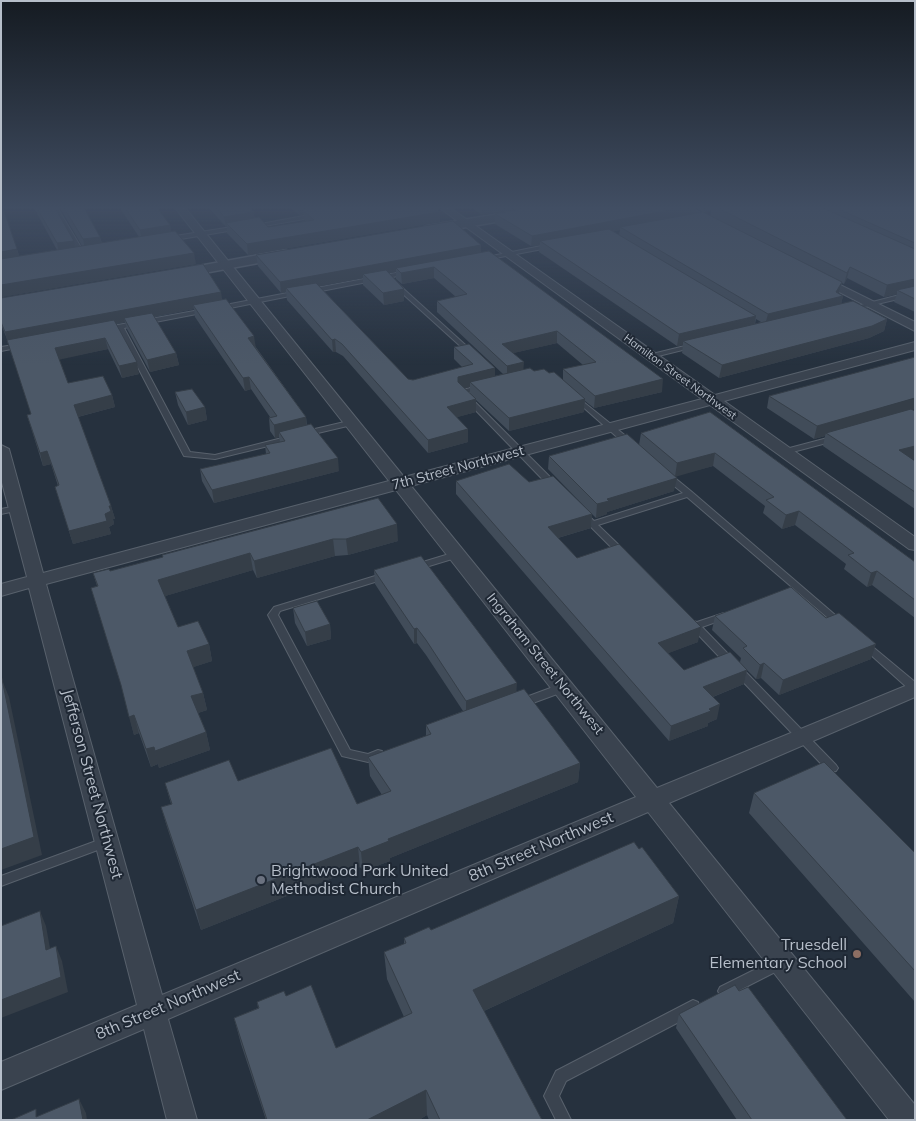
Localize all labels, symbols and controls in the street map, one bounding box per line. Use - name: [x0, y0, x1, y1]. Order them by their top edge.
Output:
- street label: Hamilton Street Northwest: [621, 332, 739, 422]
- street label: 7th Street Northwest: [390, 442, 526, 494]
- street label: Ingraham Street Northwest: [483, 590, 607, 738]
- street label: Jefferson Street Northwest: [57, 687, 127, 881]
- street label: 8th Street Northwest: [466, 808, 616, 886]
- place label: Brightwood Park United Methodist Church: [271, 861, 449, 899]
- marker: Brightwood Park United Methodist Church: [255, 874, 267, 886]
- place label: Truesdell Elementary School: [709, 935, 847, 973]
- marker: Truesdell Elementary School: [851, 948, 863, 960]
- street label: 8th Street Northwest: [93, 966, 243, 1044]

